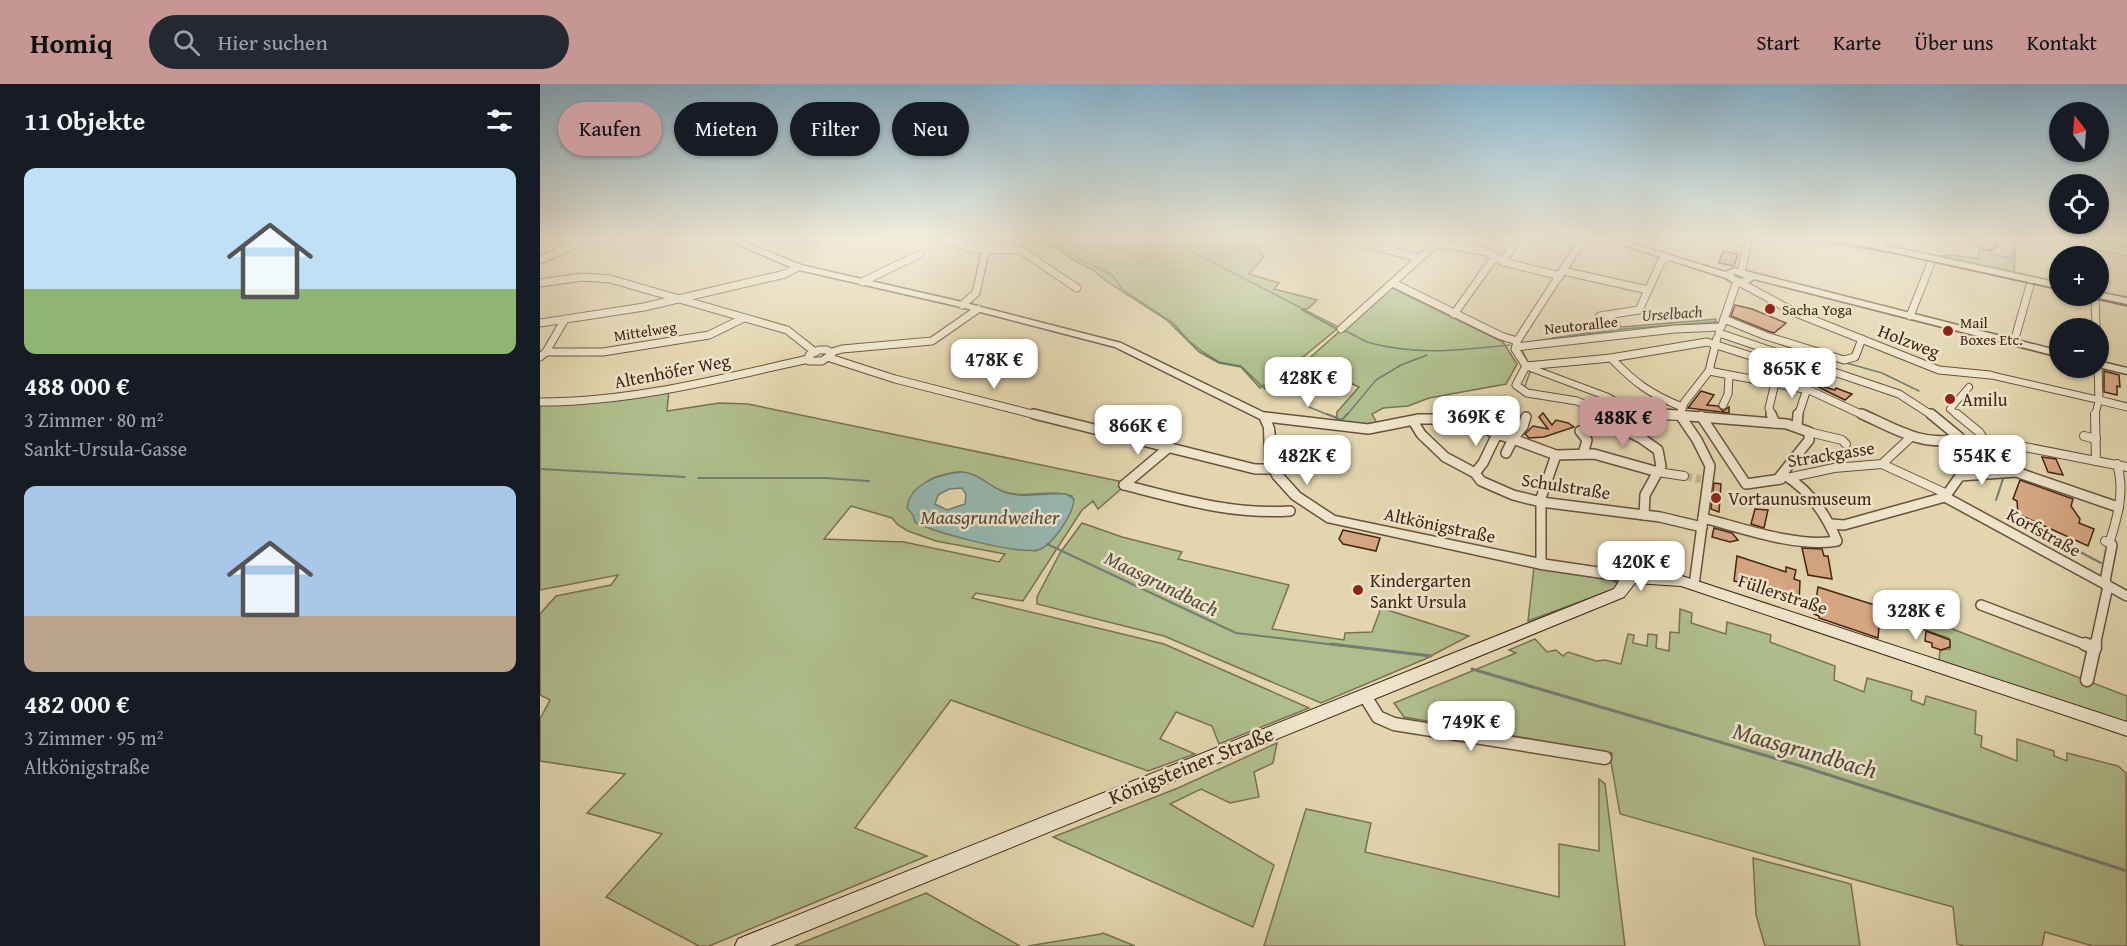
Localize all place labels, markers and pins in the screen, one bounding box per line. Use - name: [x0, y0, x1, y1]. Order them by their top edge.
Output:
- place label: Sacha Yoga: [1782, 299, 1852, 320]
- marker: Sacha Yoga: [1763, 302, 1777, 316]
- place label: Mail Boxes Etc.: [1960, 312, 2023, 350]
- marker: Mail Boxes Etc.: [1941, 324, 1955, 338]
- pin: 478K €: [945, 339, 1043, 390]
- pin: 865K €: [1743, 348, 1841, 399]
- pin: 428K €: [1259, 357, 1357, 408]
- place label: Amilu: [1962, 386, 2008, 413]
- marker: Amilu: [1943, 392, 1957, 406]
- pin: 369K €: [1427, 396, 1525, 447]
- pin: 488K €: [1574, 397, 1672, 448]
- pin: 866K €: [1089, 405, 1187, 456]
- pin: 482K €: [1258, 435, 1356, 486]
- pin: 554K €: [1933, 435, 2031, 486]
- place label: Vortaunusmuseum: [1728, 485, 1872, 512]
- marker: Vortaunusmuseum: [1709, 491, 1723, 505]
- pin: 420K €: [1592, 541, 1690, 592]
- place label: Kindergarten Sankt Ursula: [1370, 567, 1471, 615]
- marker: Kindergarten Sankt Ursula: [1351, 583, 1365, 597]
- pin: 328K €: [1867, 590, 1965, 641]
- pin: 749K €: [1422, 701, 1520, 752]

